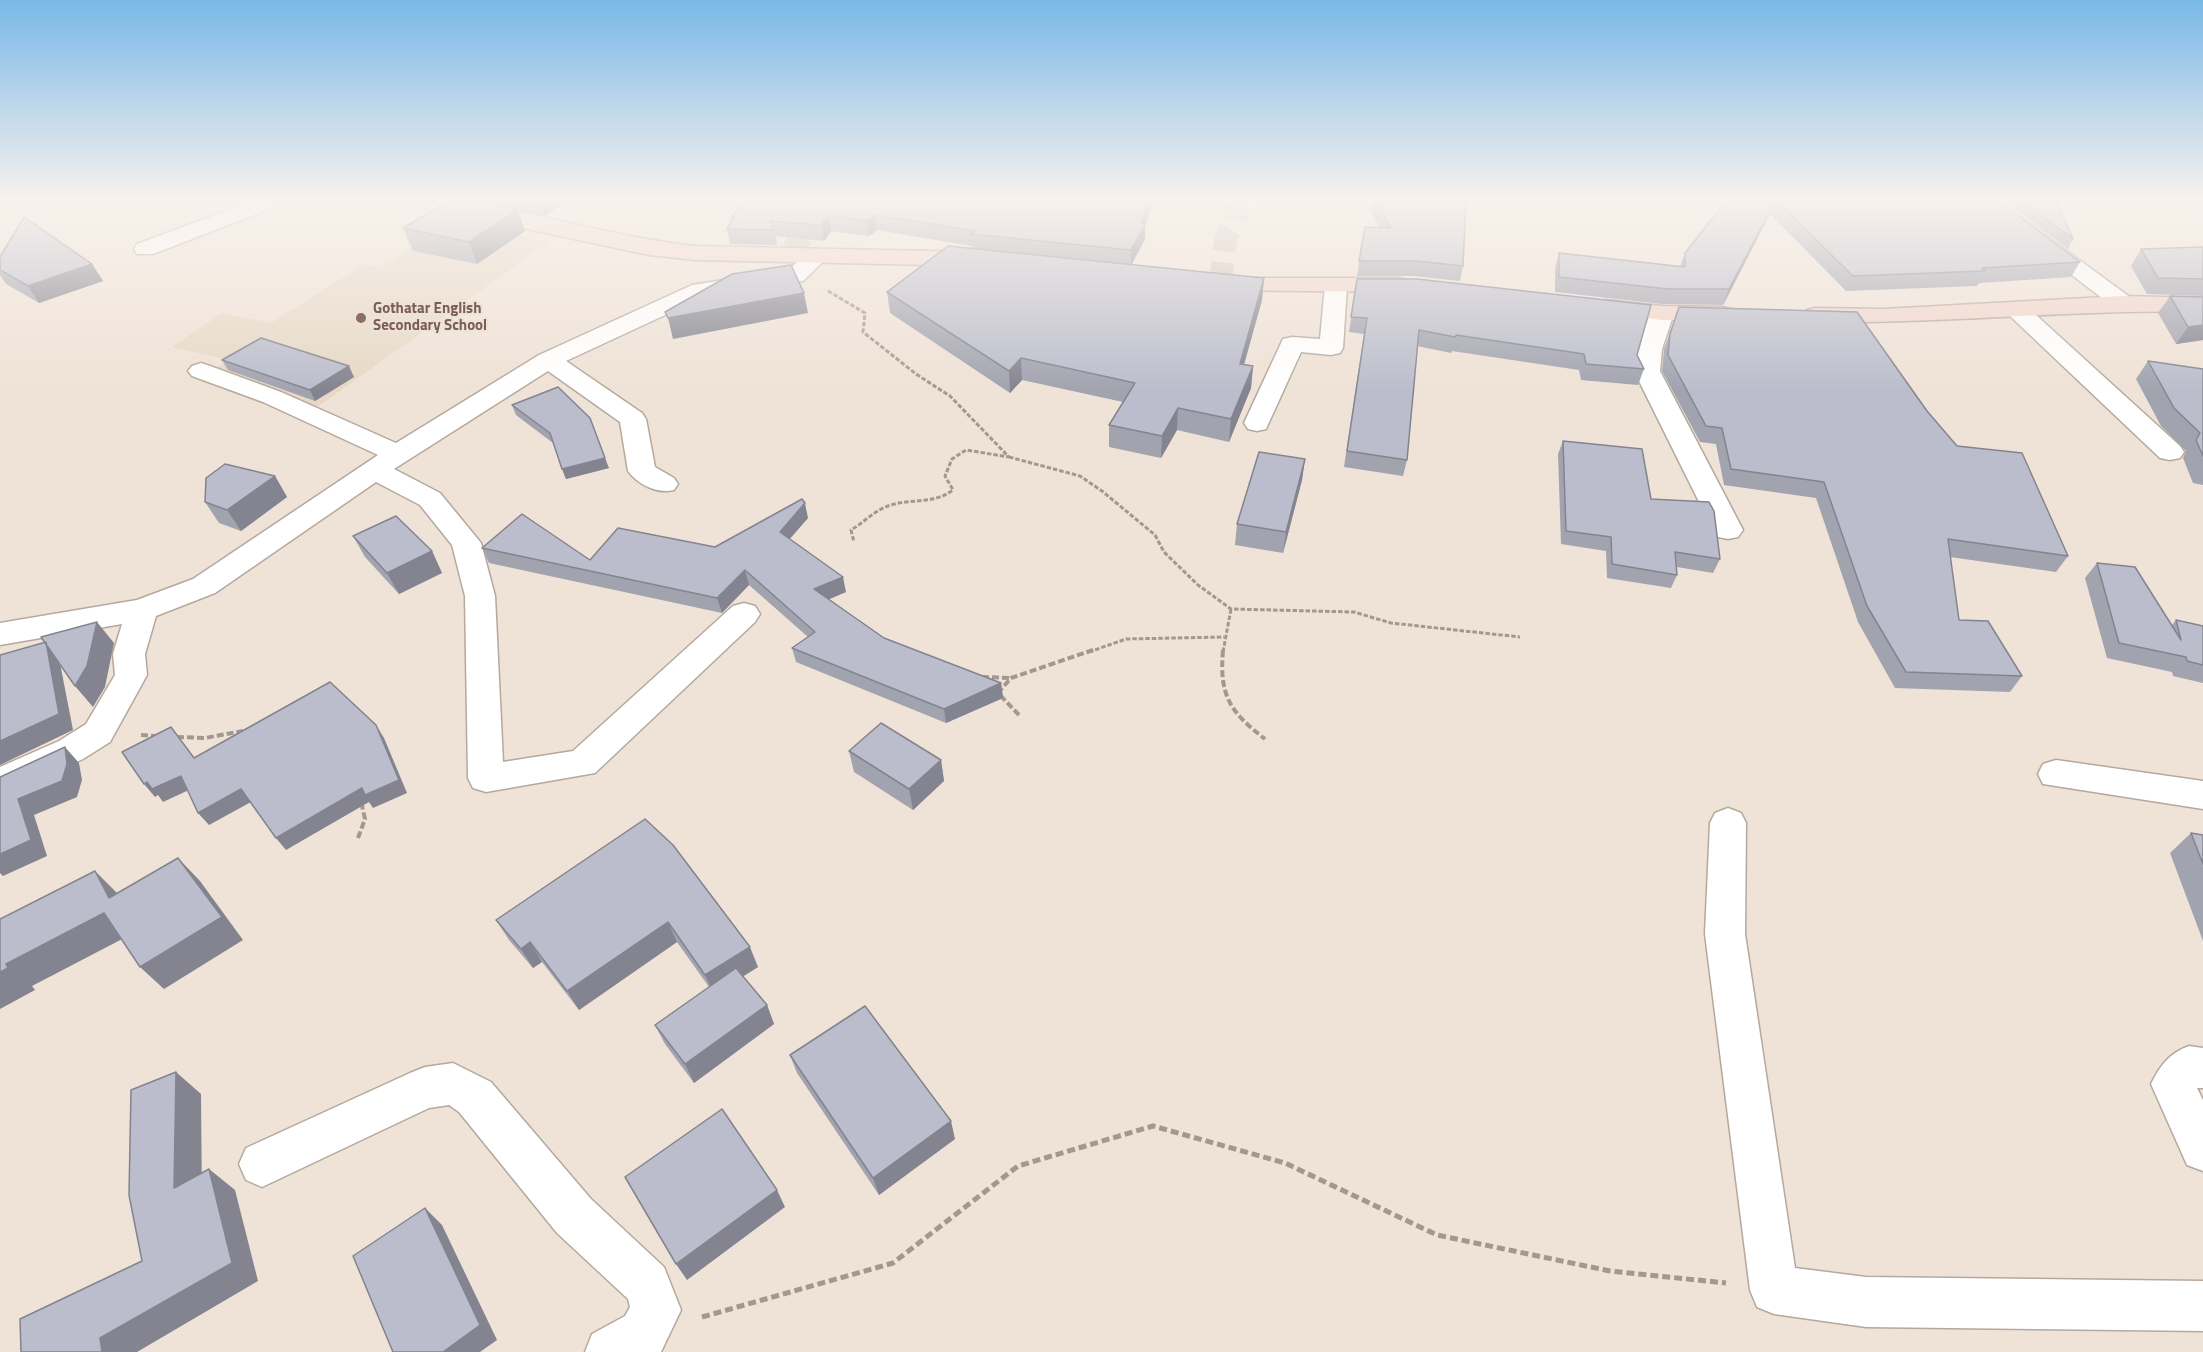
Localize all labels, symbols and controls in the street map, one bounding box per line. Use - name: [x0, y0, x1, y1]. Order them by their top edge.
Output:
- place label: Gothatar English Secondary School: [373, 300, 487, 335]
- marker: Gothatar English Secondary School: [354, 311, 368, 325]

